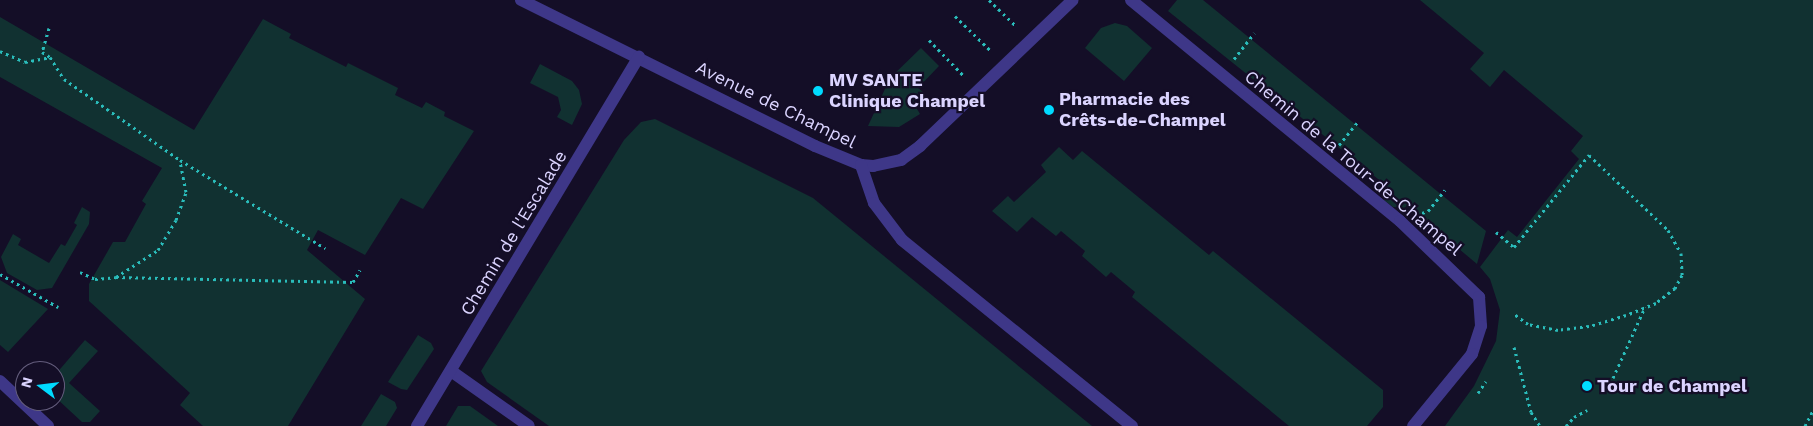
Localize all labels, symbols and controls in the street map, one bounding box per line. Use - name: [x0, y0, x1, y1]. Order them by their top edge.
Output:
- street label: Avenue de Champel: [692, 57, 860, 153]
- street label: Chemin de la Tour-de-Champel: [1240, 66, 1466, 260]
- place label: MV SANTE Clinique Champel: [829, 70, 985, 112]
- marker: MV SANTE Clinique Champel: [811, 84, 825, 98]
- place label: Pharmacie des Crêts-de-Champel: [1059, 89, 1226, 132]
- marker: Pharmacie des Crêts-de-Champel: [1043, 104, 1055, 116]
- street label: Chemin de l'Escalade: [456, 147, 572, 319]
- north arrow: [15, 361, 65, 411]
- text: N: [17, 375, 36, 389]
- place label: Tour de Champel: [1597, 375, 1747, 397]
- marker: Tour de Champel: [1581, 380, 1593, 392]

